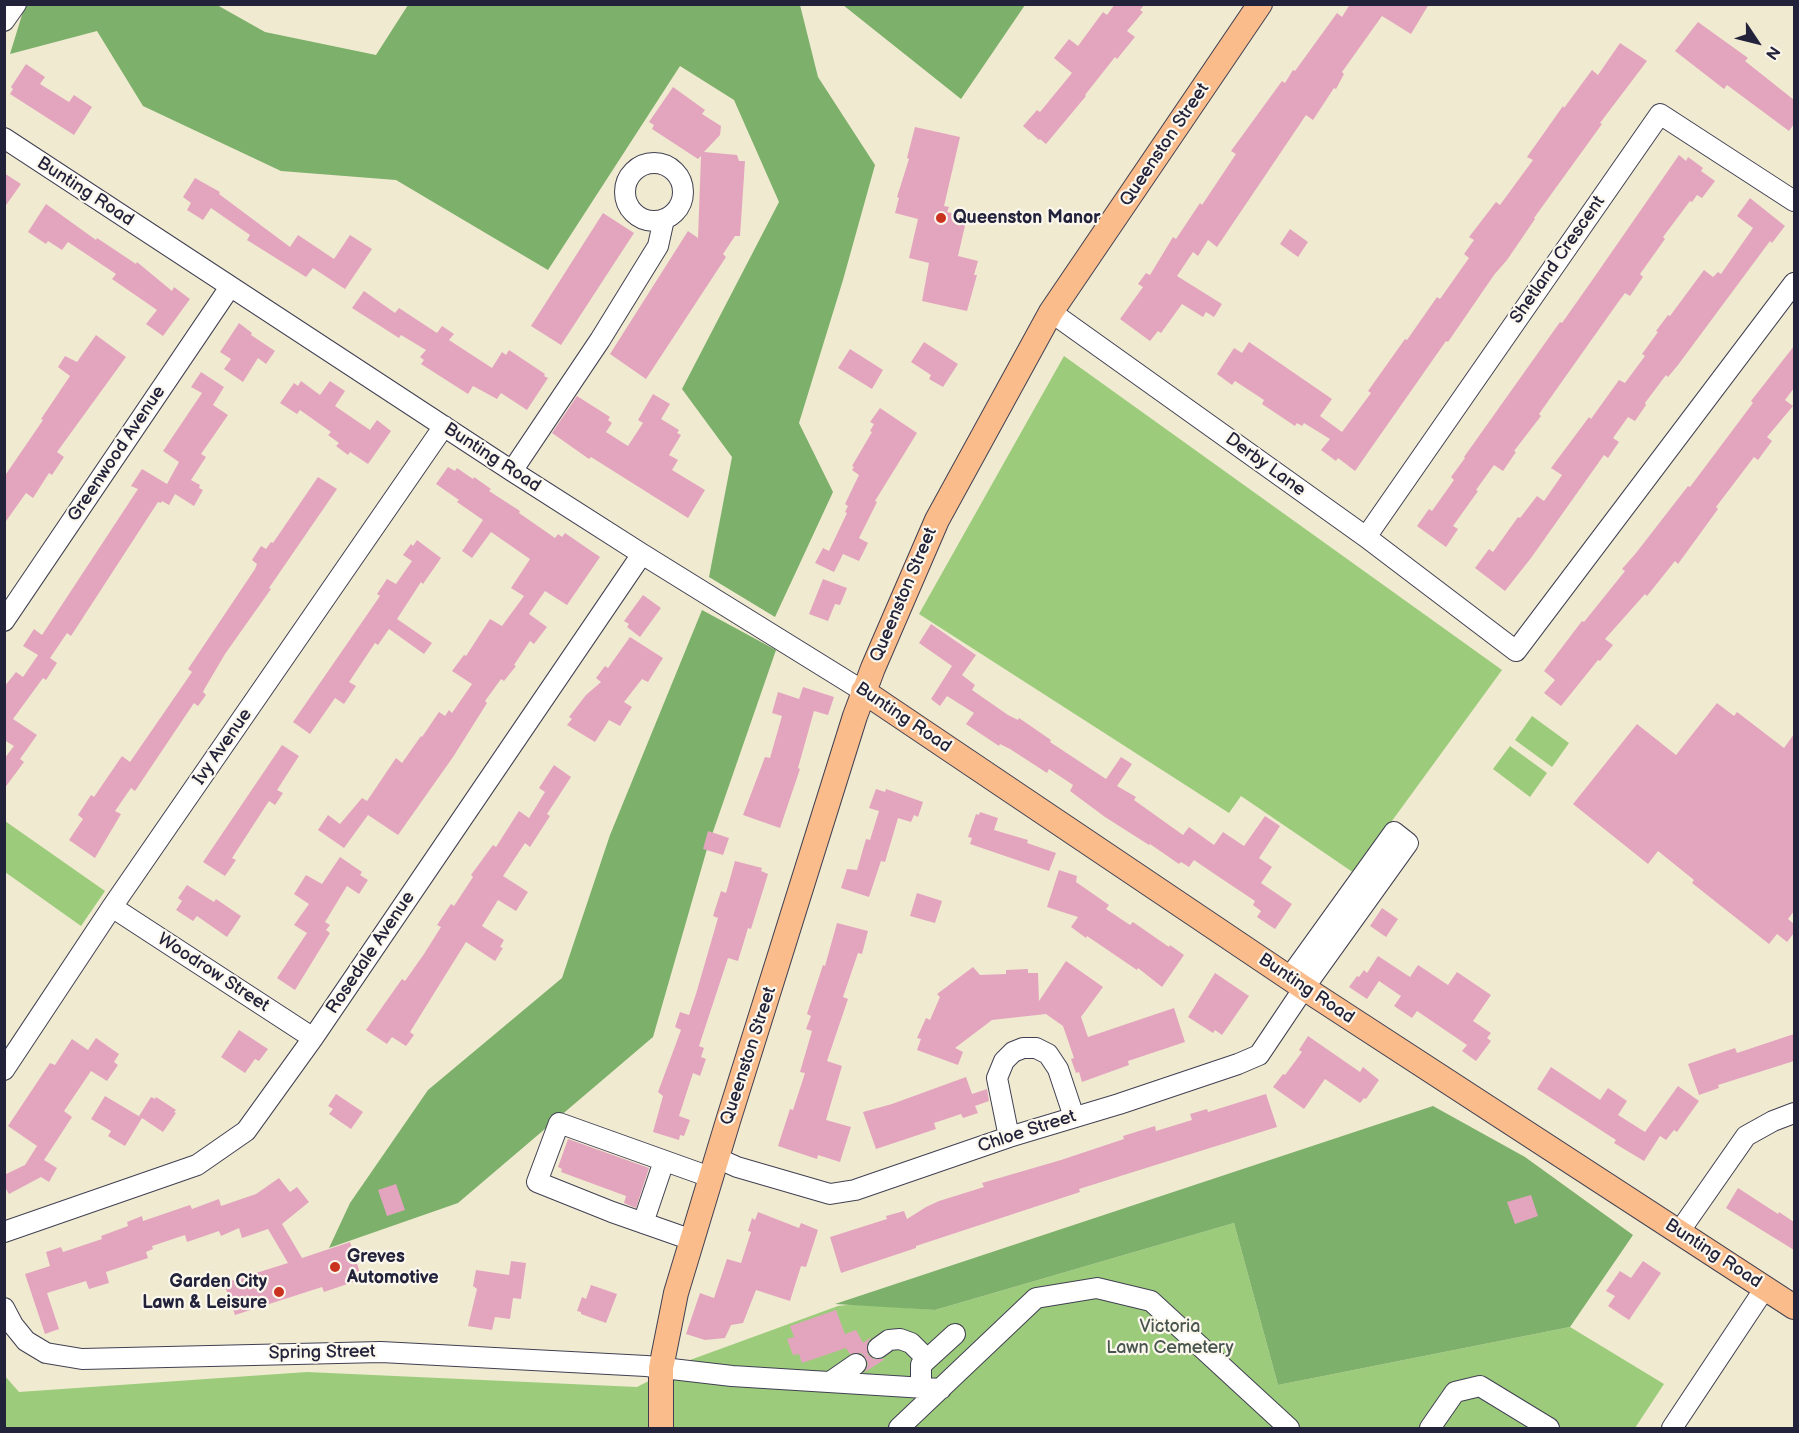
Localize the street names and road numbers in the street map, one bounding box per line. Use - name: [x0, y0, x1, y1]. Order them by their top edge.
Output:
- street label: Queenston Street: [1116, 79, 1214, 211]
- street label: Bunting Road: [33, 153, 137, 231]
- street label: Shetland Crescent: [1506, 192, 1610, 328]
- street label: Greenwood Avenue: [64, 382, 170, 526]
- street label: Bunting Road: [440, 419, 544, 497]
- street label: Derby Lane: [1221, 429, 1309, 501]
- street label: Queenston Street: [866, 524, 942, 666]
- street label: Bunting Road: [851, 678, 955, 758]
- street label: Ivy Avenue: [189, 705, 257, 789]
- street label: Rosedale Avenue: [322, 888, 420, 1018]
- street label: Woodrow Street: [153, 929, 273, 1017]
- street label: Bunting Road: [1254, 949, 1358, 1029]
- street label: Queenston Street: [716, 984, 782, 1128]
- street label: Chloe Street: [975, 1106, 1079, 1158]
- street label: Bunting Road: [1661, 1215, 1765, 1293]
- street label: Spring Street: [268, 1341, 376, 1365]

